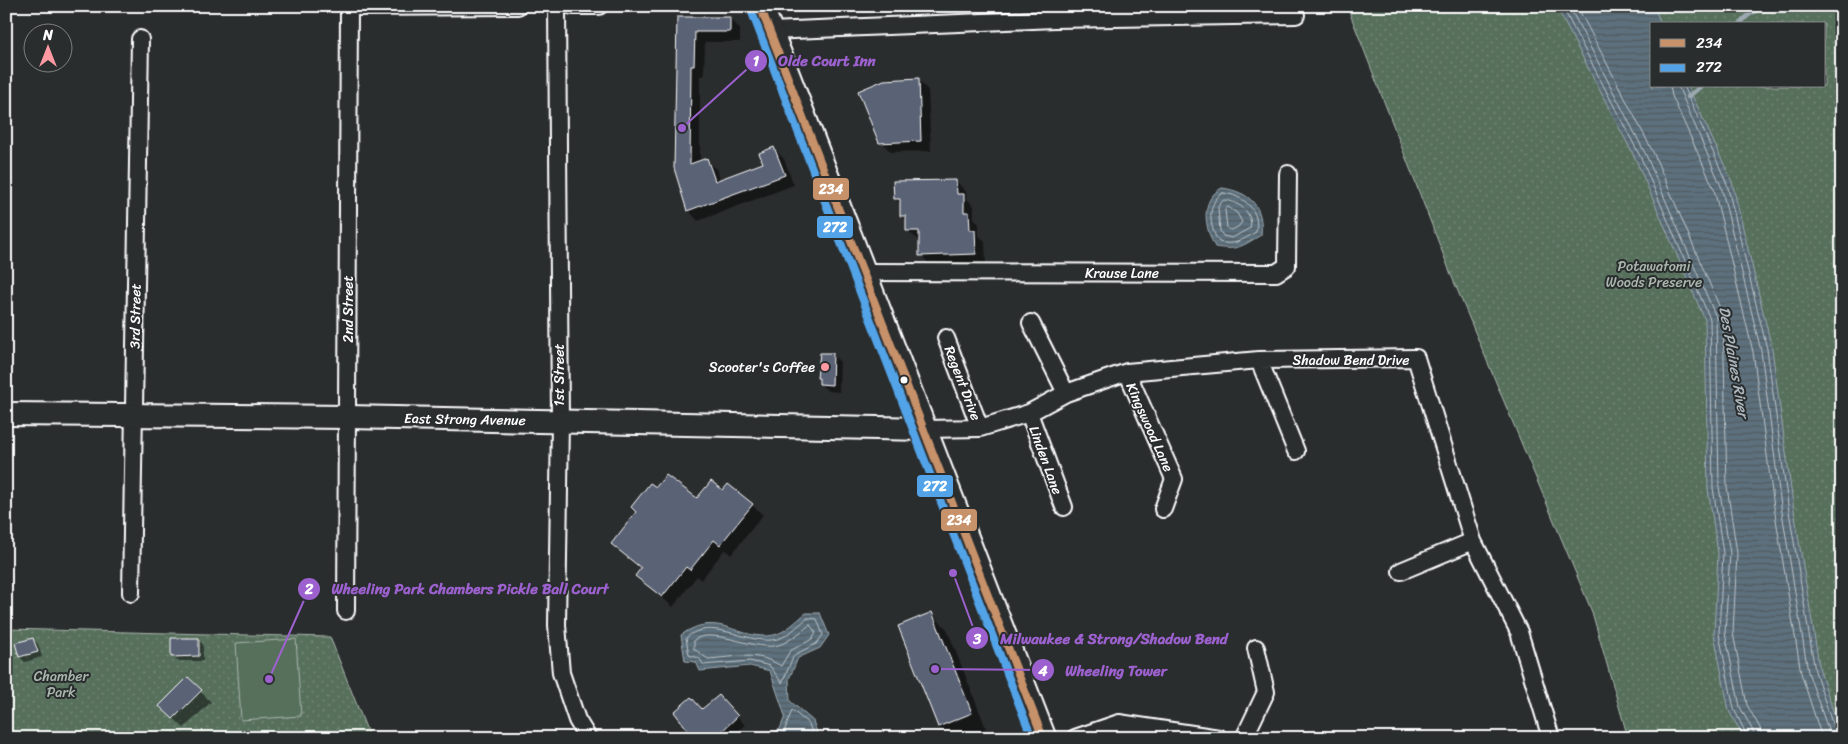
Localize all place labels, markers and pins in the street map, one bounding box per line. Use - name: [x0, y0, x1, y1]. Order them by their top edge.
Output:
- callout: Olde Court Inn: [743, 46, 885, 76]
- place label: Scooter's Coffee: [709, 355, 815, 380]
- marker: Scooter's Coffee: [819, 361, 831, 373]
- unlabelled marker: [899, 375, 909, 385]
- callout: Wheeling Park Chambers Pickle Ball Court: [296, 574, 619, 604]
- callout: Milwaukee & Strong/Shadow Bend: [965, 623, 1237, 653]
- callout: Wheeling Tower: [1031, 655, 1177, 685]

